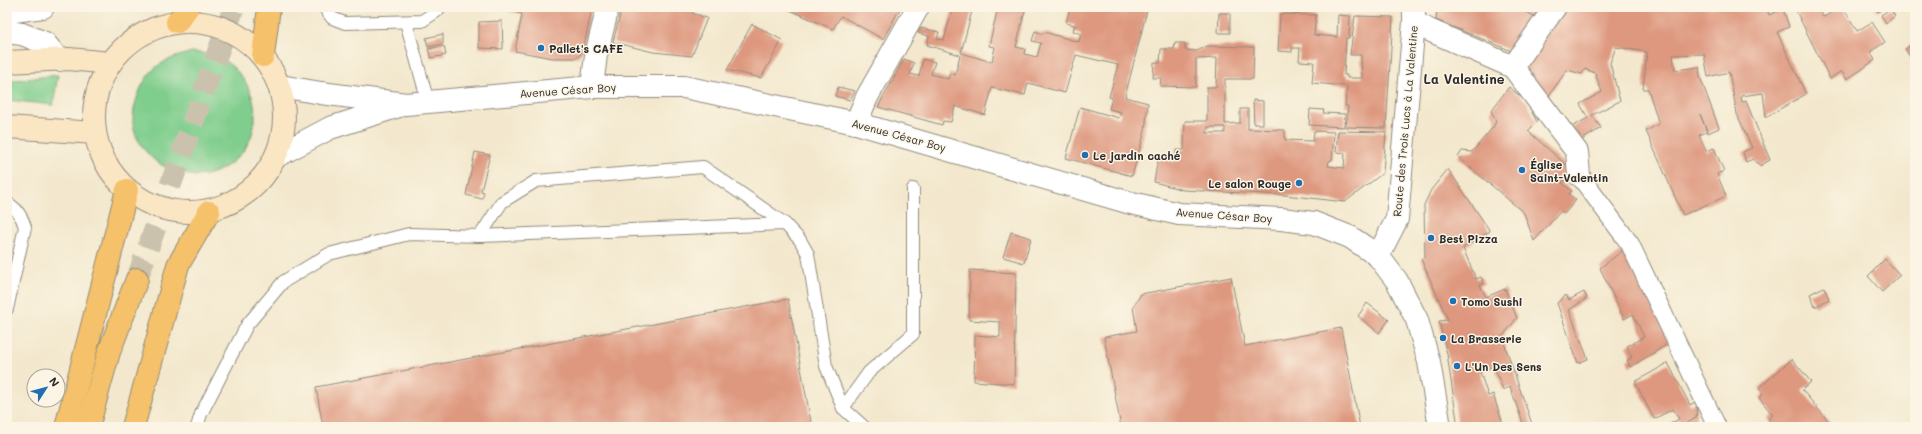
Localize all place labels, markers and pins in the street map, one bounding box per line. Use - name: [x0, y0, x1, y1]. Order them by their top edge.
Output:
- place label: Pallet's CAFE: [549, 41, 623, 56]
- marker: Pallet's CAFE: [536, 43, 546, 53]
- place label: Le jardin caché: [1093, 148, 1181, 163]
- marker: Le jardin caché: [1080, 150, 1090, 160]
- place label: Église Saint-Valentin: [1530, 157, 1608, 185]
- marker: Église Saint-Valentin: [1517, 165, 1527, 175]
- place label: Le salon Rouge: [1208, 176, 1291, 191]
- marker: Le salon Rouge: [1294, 178, 1304, 188]
- place label: Best Pizza: [1439, 231, 1498, 246]
- marker: Best Pizza: [1426, 233, 1436, 243]
- place label: Tomo Sushi: [1461, 294, 1522, 309]
- marker: Tomo Sushi: [1448, 296, 1458, 306]
- place label: La Brasserie: [1451, 331, 1522, 346]
- marker: La Brasserie: [1438, 333, 1448, 343]
- place label: L'Un Des Sens: [1465, 359, 1542, 374]
- marker: L'Un Des Sens: [1452, 361, 1462, 371]

